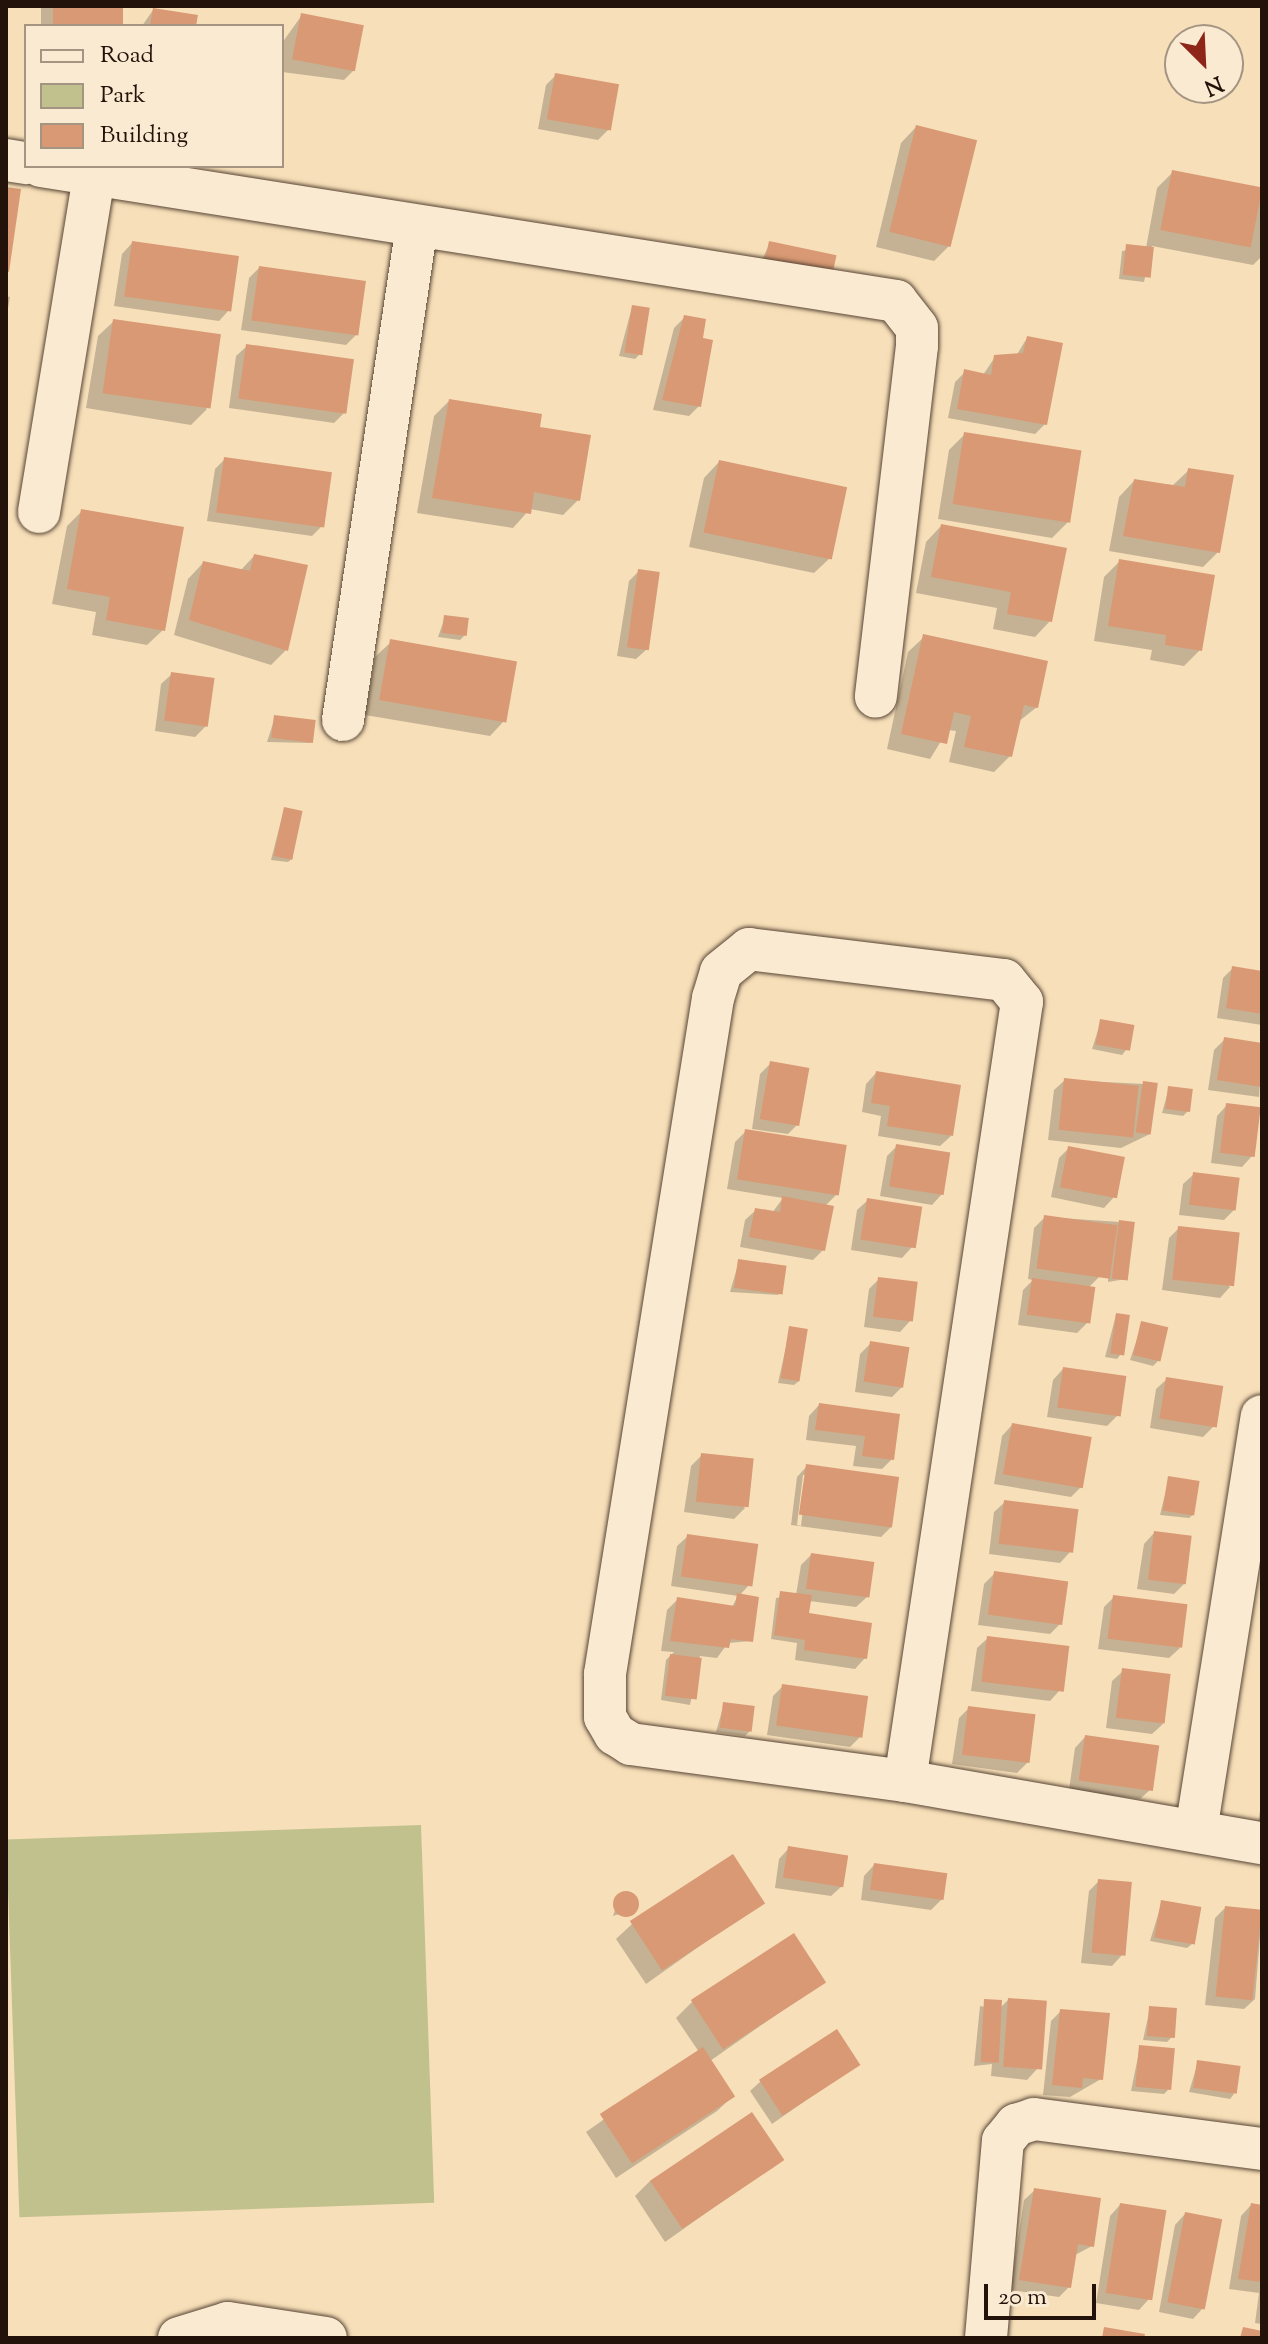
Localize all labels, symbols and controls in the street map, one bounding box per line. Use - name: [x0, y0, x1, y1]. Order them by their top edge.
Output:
- legend: [24, 24, 284, 168]
- north arrow: [1164, 24, 1244, 104]
- text: Road: [100, 39, 154, 73]
- text: N: [1198, 66, 1227, 102]
- text: Park: [100, 79, 146, 113]
- text: Building: [100, 119, 188, 153]
- scale bar: [988, 2268, 1100, 2318]
- text: 20 m: [998, 2281, 1047, 2315]

